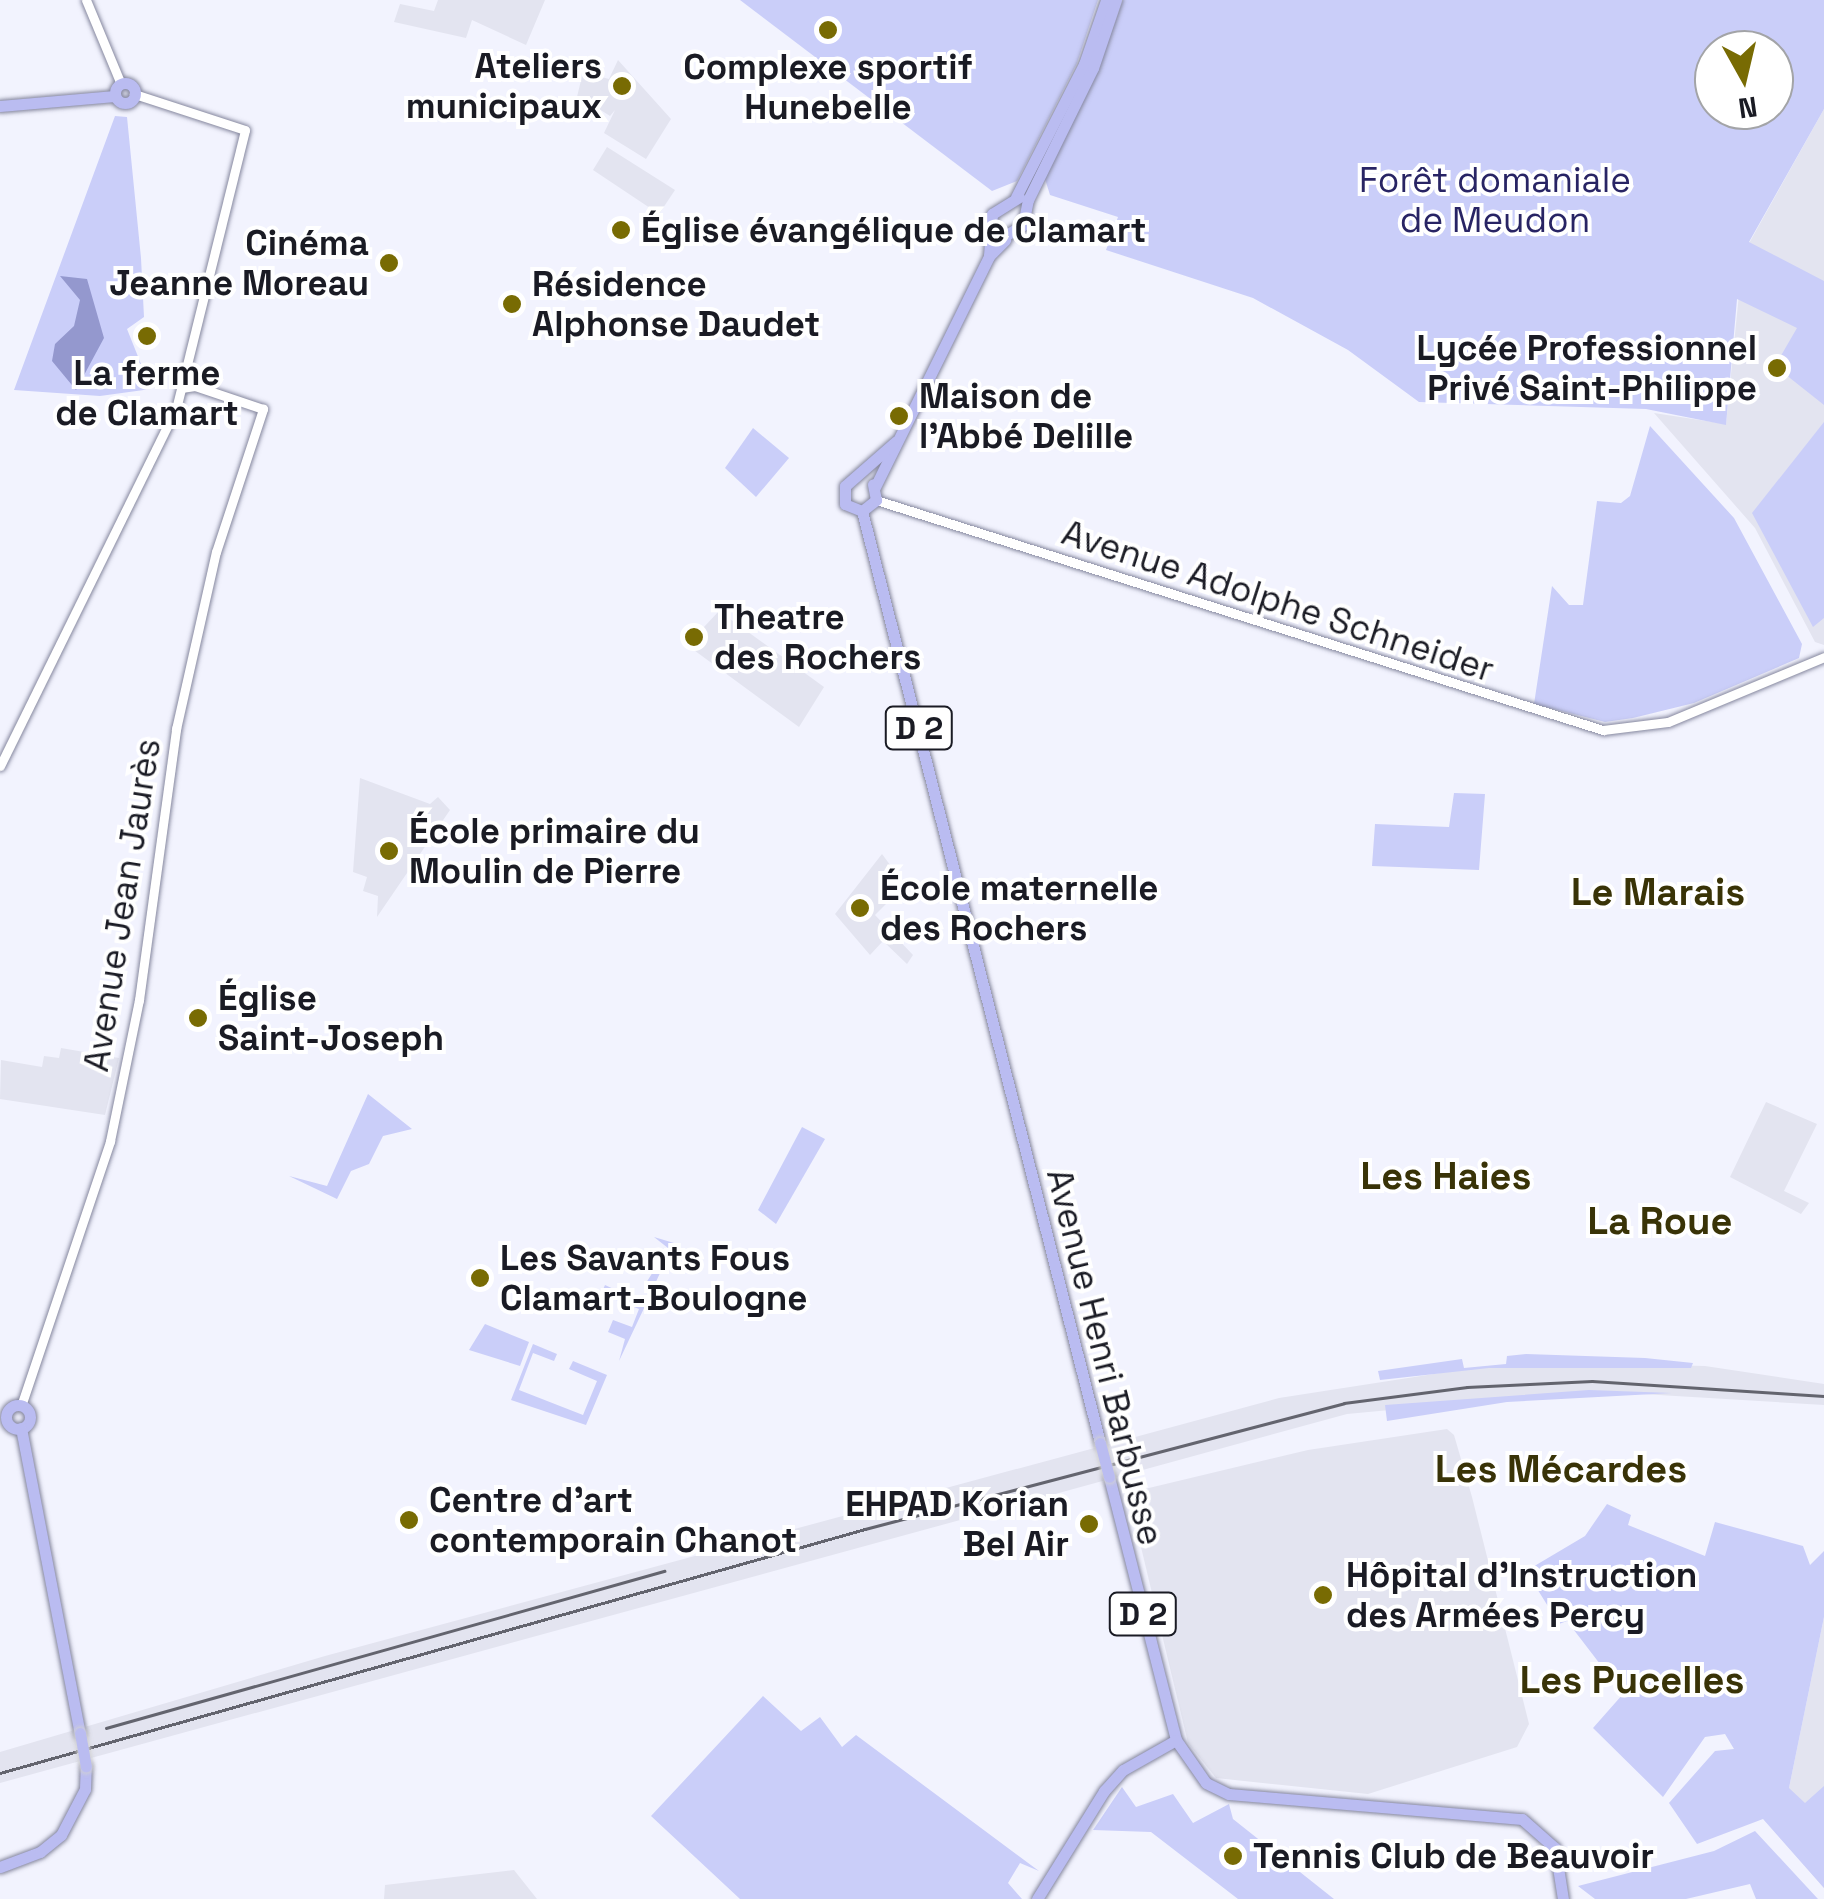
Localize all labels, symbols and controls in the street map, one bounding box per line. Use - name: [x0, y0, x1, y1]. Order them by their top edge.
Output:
- marker: Complexe sportif Hunebelle: [817, 19, 839, 41]
- north arrow: [1694, 30, 1794, 130]
- place label: Ateliers municipaux: [406, 45, 602, 127]
- place label: Complexe sportif Hunebelle: [683, 46, 973, 128]
- marker: Ateliers municipaux: [611, 75, 633, 97]
- text: N: [1736, 89, 1760, 127]
- park label: Forêt domaniale de Meudon: [1359, 159, 1631, 241]
- place label: Église évangélique de Clamart: [641, 209, 1147, 251]
- marker: Église évangélique de Clamart: [610, 219, 632, 241]
- place label: Cinéma Jeanne Moreau: [109, 222, 369, 304]
- marker: Cinéma Jeanne Moreau: [378, 252, 400, 274]
- place label: Résidence Alphonse Daudet: [532, 263, 820, 345]
- marker: Résidence Alphonse Daudet: [501, 293, 523, 315]
- marker: La ferme de Clamart: [136, 325, 158, 347]
- place label: Lycée Professionnel Privé Saint-Philippe: [1417, 327, 1757, 409]
- place label: La ferme de Clamart: [55, 352, 239, 434]
- marker: Lycée Professionnel Privé Saint-Philippe: [1766, 357, 1788, 379]
- place label: Maison de l'Abbé Delille: [919, 375, 1133, 457]
- marker: Maison de l'Abbé Delille: [888, 405, 910, 427]
- street label: Avenue Adolphe Schneider: [1056, 511, 1500, 691]
- place label: Theatre des Rochers: [714, 596, 921, 678]
- marker: Theatre des Rochers: [683, 626, 705, 648]
- road number: D 2: [884, 701, 954, 755]
- street label: Avenue Jean Jaurès: [75, 736, 169, 1074]
- place label: École primaire du Moulin de Pierre: [409, 810, 700, 892]
- marker: École primaire du Moulin de Pierre: [378, 840, 400, 862]
- place label: École maternelle des Rochers: [880, 867, 1159, 949]
- district label: Le Marais: [1571, 870, 1745, 916]
- marker: École maternelle des Rochers: [849, 897, 871, 919]
- place label: Église Saint-Joseph: [218, 977, 444, 1059]
- marker: Église Saint-Joseph: [187, 1007, 209, 1029]
- district label: Les Haies: [1361, 1154, 1531, 1200]
- street label: Avenue Henri Barbusse: [1038, 1164, 1172, 1550]
- district label: La Roue: [1588, 1199, 1732, 1245]
- place label: Les Savants Fous Clamart-Boulogne: [500, 1237, 807, 1319]
- marker: Les Savants Fous Clamart-Boulogne: [469, 1267, 491, 1289]
- district label: Les Mécardes: [1435, 1447, 1687, 1493]
- place label: Centre d'art contemporain Chanot: [429, 1479, 797, 1561]
- place label: EHPAD Korian Bel Air: [845, 1483, 1069, 1565]
- marker: Centre d'art contemporain Chanot: [398, 1509, 420, 1531]
- marker: EHPAD Korian Bel Air: [1078, 1513, 1100, 1535]
- place label: Hôpital d'Instruction des Armées Percy: [1346, 1554, 1697, 1636]
- marker: Hôpital d'Instruction des Armées Percy: [1310, 1582, 1336, 1608]
- road number: D 2: [1108, 1587, 1178, 1641]
- district label: Les Pucelles: [1520, 1658, 1744, 1704]
- place label: Tennis Club de Beauvoir: [1253, 1835, 1654, 1877]
- marker: Tennis Club de Beauvoir: [1222, 1845, 1244, 1867]

